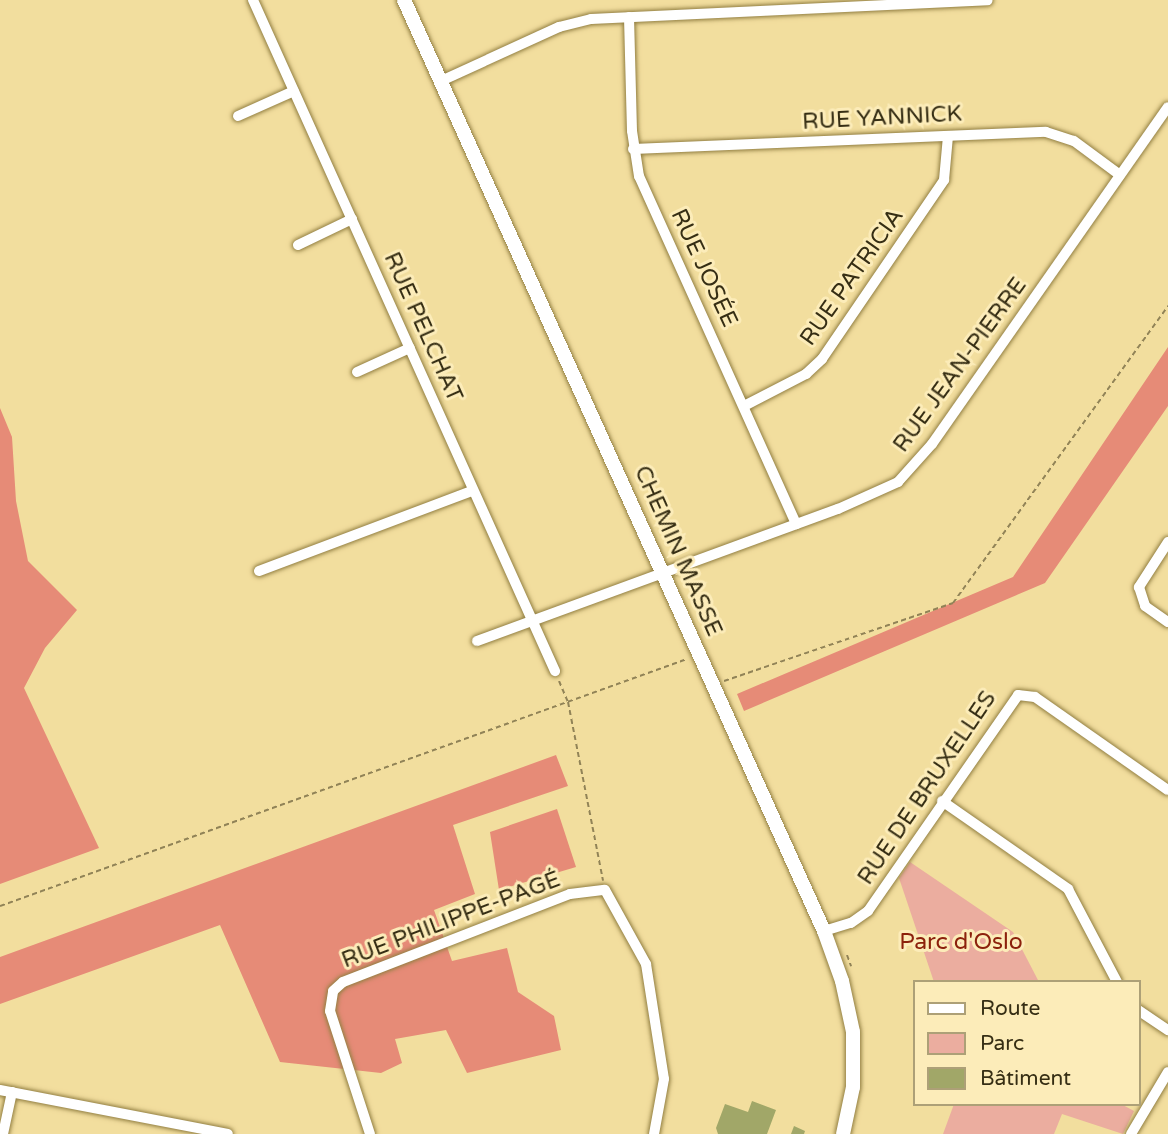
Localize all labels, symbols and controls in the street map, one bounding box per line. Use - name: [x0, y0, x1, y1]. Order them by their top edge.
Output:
- street label: RUE YANNICK: [801, 100, 963, 136]
- street label: RUE PATRICIA: [794, 203, 910, 351]
- street label: RUE JOSÉE: [665, 204, 743, 332]
- street label: RUE PELCHAT: [378, 248, 468, 406]
- street label: RUE JEAN-PIERRE: [887, 272, 1033, 458]
- street label: CHEMIN MASSE: [628, 462, 728, 640]
- street label: RUE DE BRUXELLES: [852, 686, 1002, 890]
- street label: RUE PHILIPPE-PAGÉ: [338, 866, 564, 974]
- park label: Parc d'Oslo: [899, 928, 1023, 956]
- legend: [912, 980, 1140, 1106]
- text: Route: [980, 996, 1040, 1021]
- text: Parc: [980, 1031, 1024, 1056]
- text: Bâtiment: [980, 1066, 1071, 1091]

